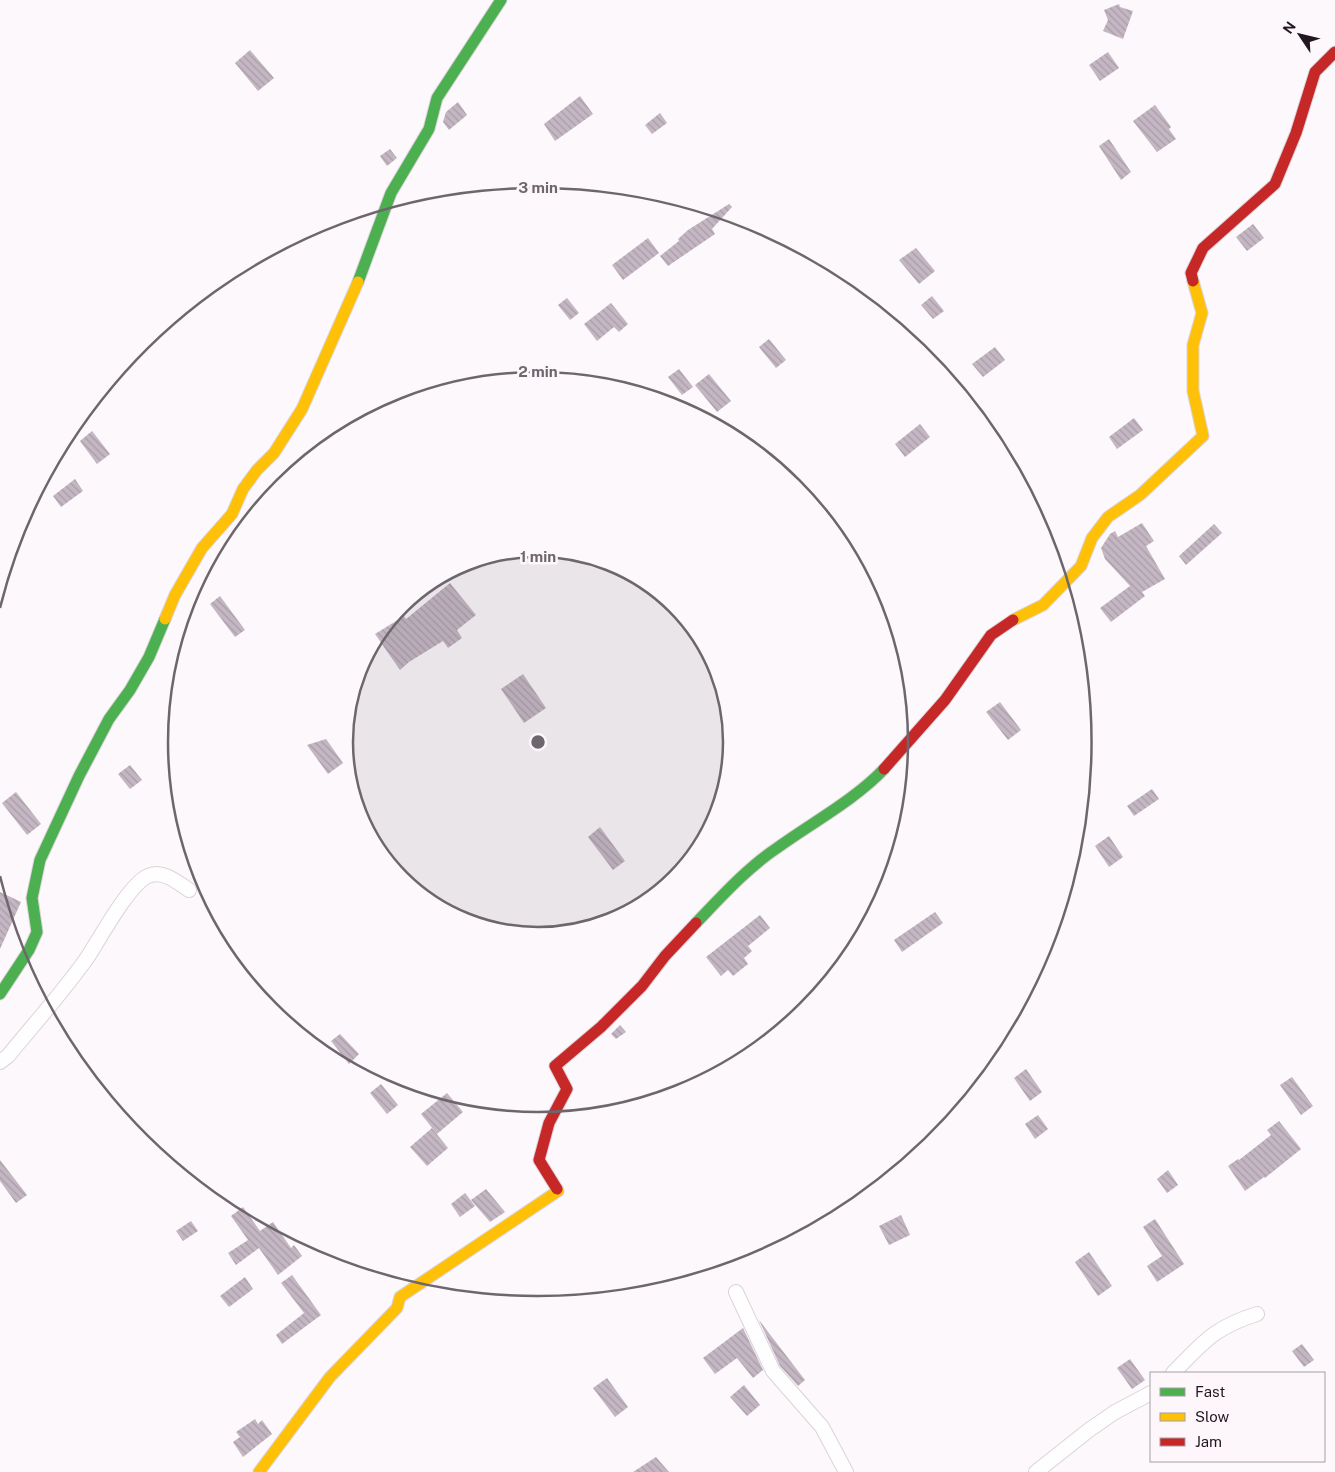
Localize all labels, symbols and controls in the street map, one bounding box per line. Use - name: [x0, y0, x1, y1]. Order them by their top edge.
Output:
- north arrow: [1275, 10, 1325, 60]
- text: N: [1280, 18, 1299, 37]
- text: 3 min: [518, 179, 558, 196]
- text: 2 min: [518, 363, 558, 380]
- text: 1 min: [520, 548, 556, 565]
- centre of rings: [529, 733, 547, 751]
- legend: [1150, 1372, 1325, 1462]
- text: Fast: [1195, 1383, 1225, 1400]
- text: Slow: [1195, 1408, 1230, 1425]
- text: Jam: [1195, 1433, 1222, 1450]

